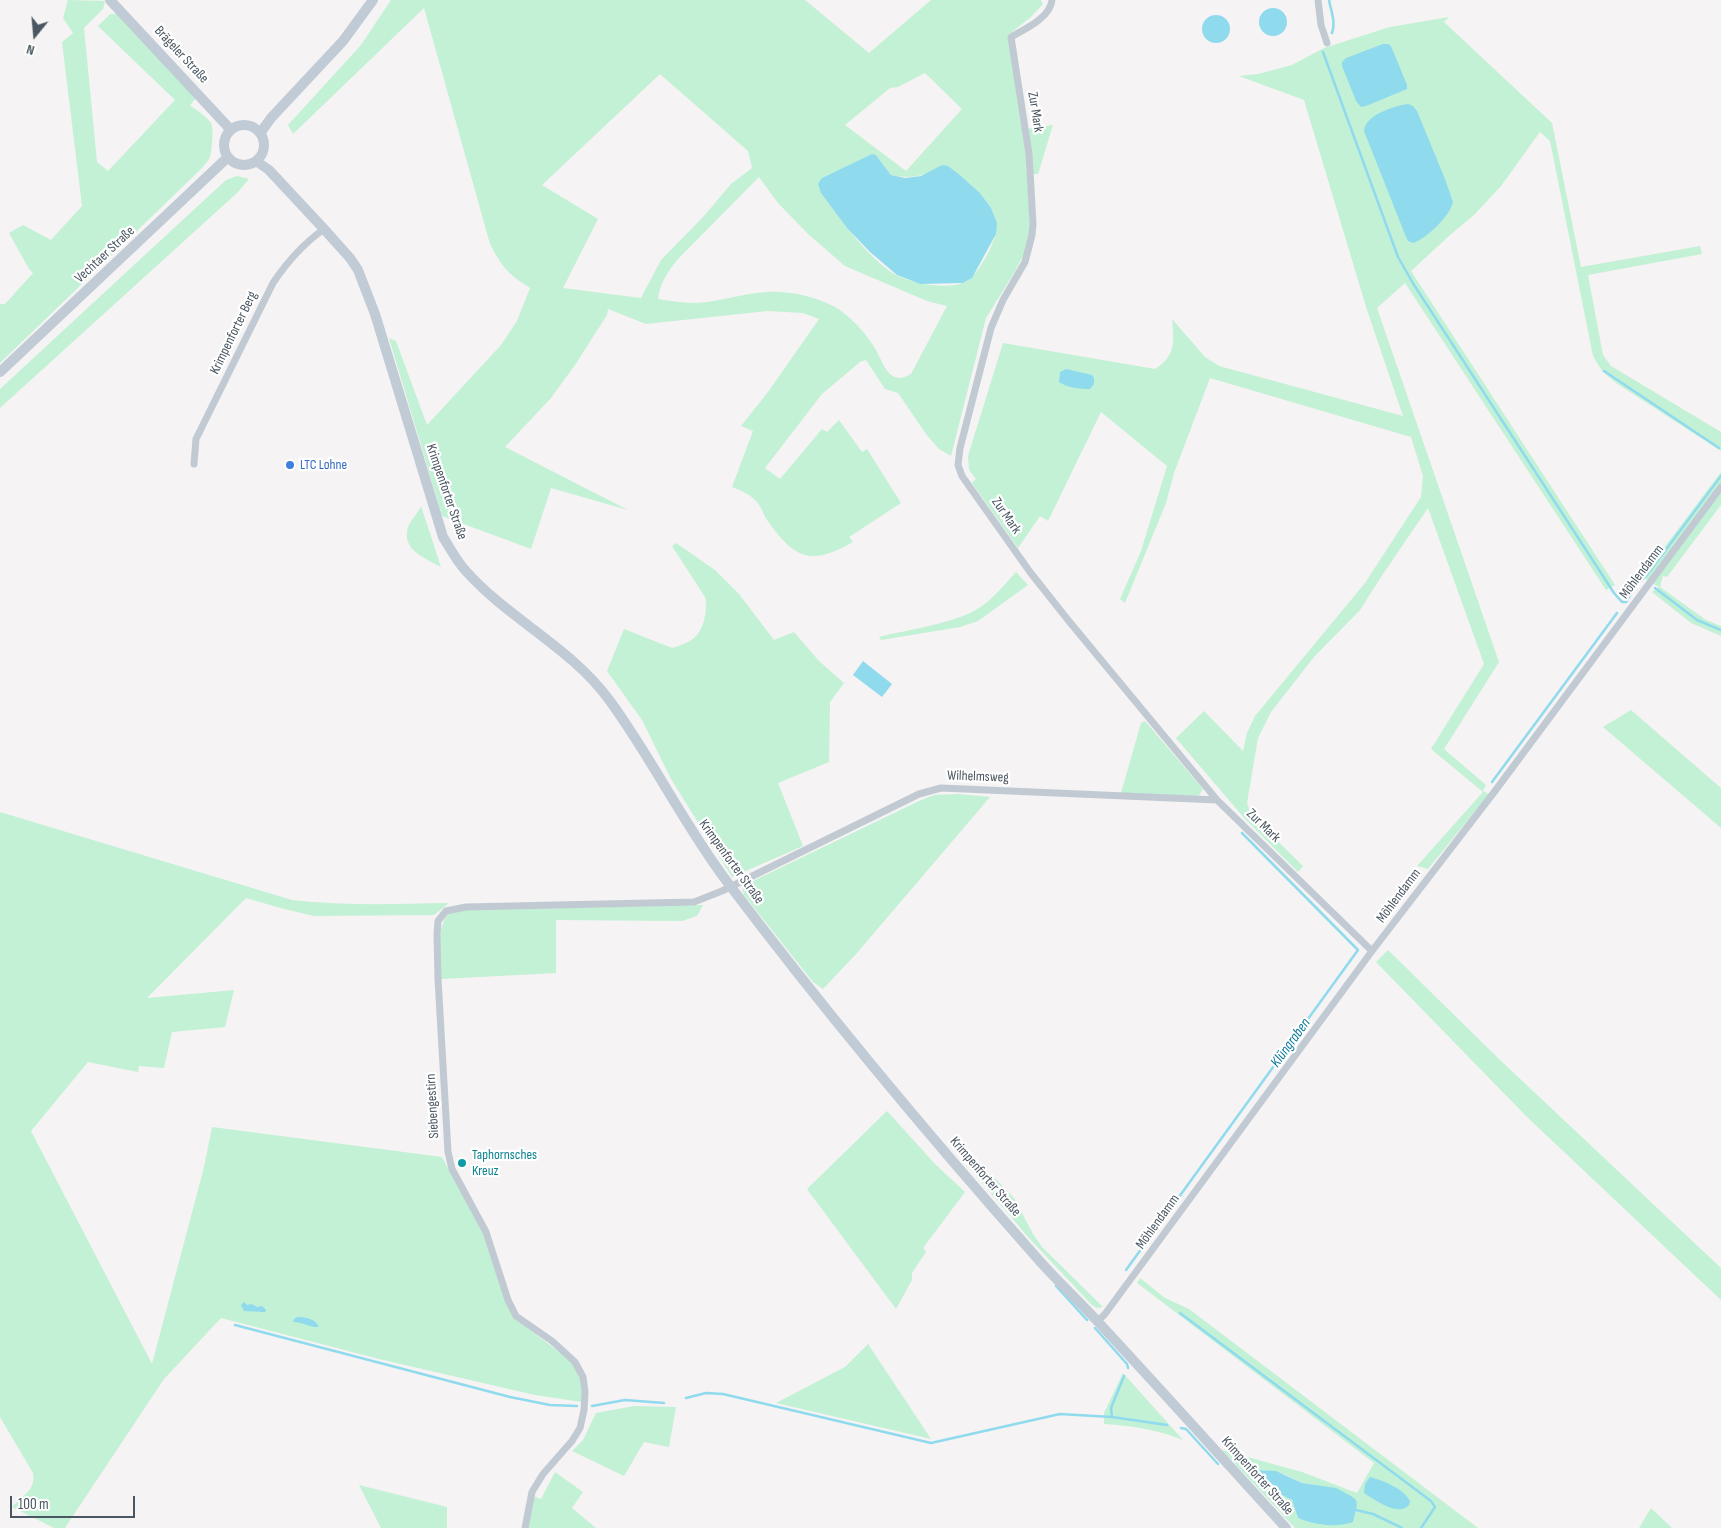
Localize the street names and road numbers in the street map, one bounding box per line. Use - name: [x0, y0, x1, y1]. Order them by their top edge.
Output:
- street label: Brägeler Straße: [150, 23, 212, 87]
- street label: Zur Mark: [1024, 91, 1046, 133]
- street label: Vechtaer Straße: [72, 223, 138, 287]
- street label: Krimpenforter Berg: [207, 289, 261, 377]
- street label: Krimpenforter Straße: [422, 442, 470, 542]
- street label: Zur Mark: [987, 494, 1025, 538]
- street label: Möhlendamm: [1616, 542, 1668, 602]
- street label: Wilhelmsweg: [947, 768, 1009, 786]
- street label: Zur Mark: [1242, 806, 1284, 846]
- street label: Krimpenforter Straße: [695, 817, 767, 907]
- street label: Möhlendamm: [1373, 866, 1425, 926]
- street label: Siebengestirn: [423, 1073, 443, 1139]
- street label: Krimpenforter Straße: [946, 1134, 1024, 1220]
- street label: Möhlendamm: [1133, 1191, 1183, 1253]
- street label: Krimpenforter Straße: [1217, 1433, 1297, 1519]

